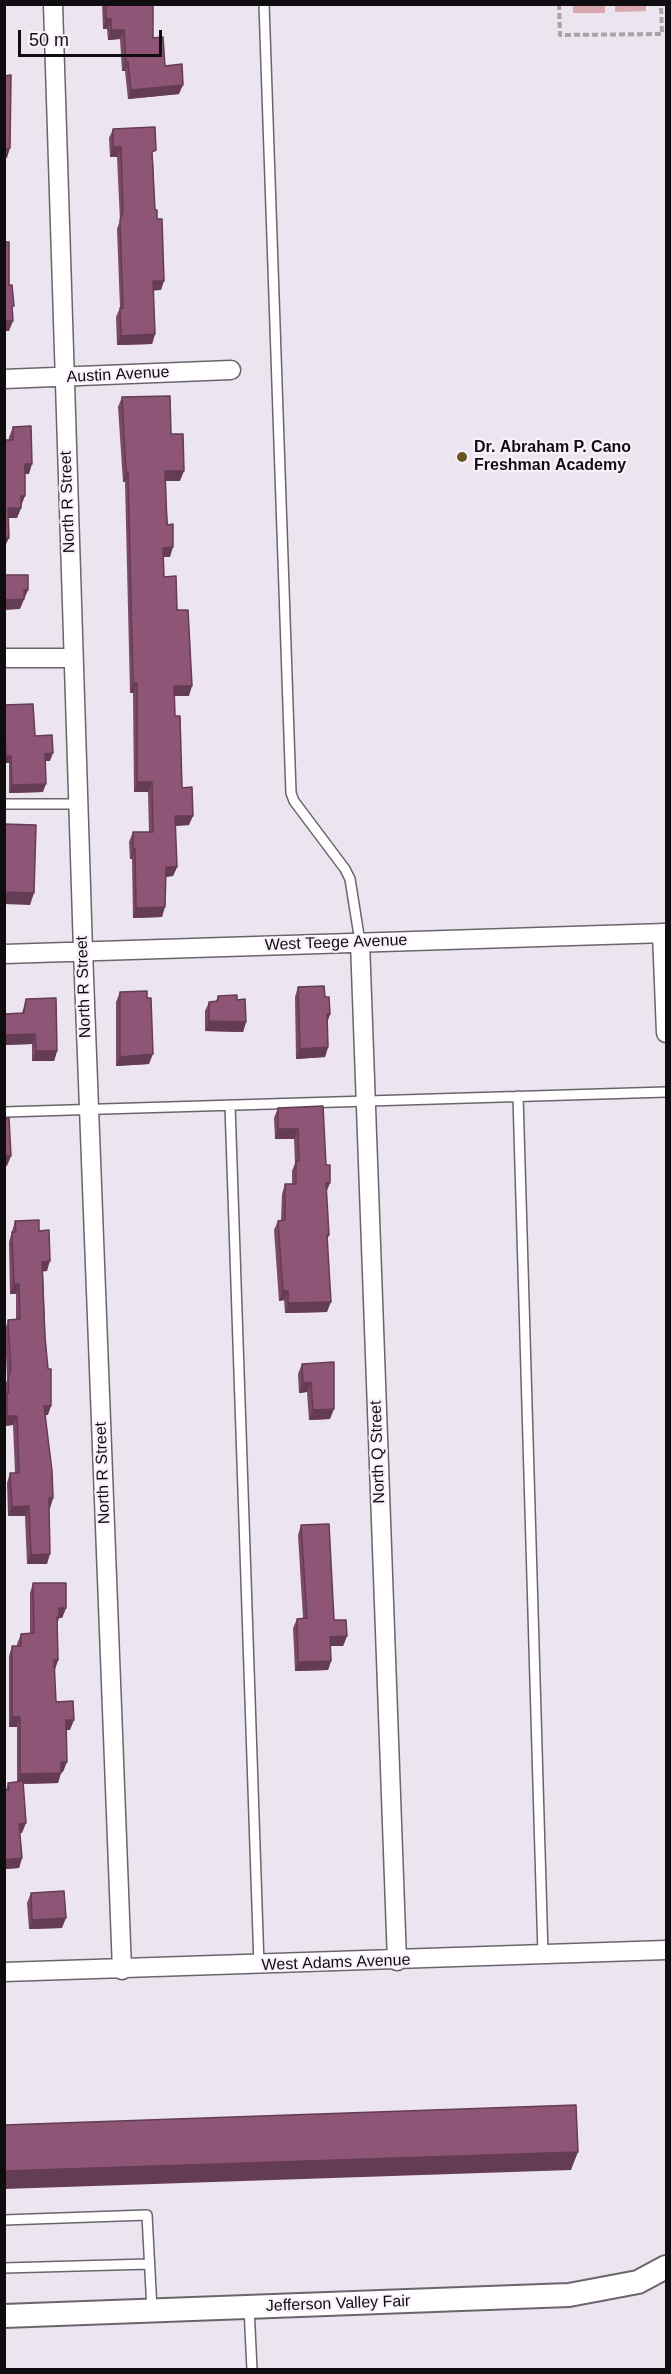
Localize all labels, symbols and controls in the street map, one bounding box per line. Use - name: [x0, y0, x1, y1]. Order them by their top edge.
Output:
- scale bar: [21, 18, 165, 56]
- text: 50 m: [29, 30, 69, 50]
- street label: Austin Avenue: [66, 363, 170, 387]
- place label: Dr. Abraham P. Cano Freshman Academy: [474, 438, 631, 476]
- marker: Dr. Abraham P. Cano Freshman Academy: [455, 450, 469, 464]
- street label: North R Street: [57, 451, 79, 553]
- street label: West Teege Avenue: [264, 931, 408, 955]
- street label: North R Street: [73, 936, 95, 1038]
- street label: North Q Street: [367, 1400, 389, 1504]
- street label: North R Street: [92, 1422, 114, 1524]
- street label: West Adams Avenue: [261, 1951, 411, 1975]
- street label: Jefferson Valley Fair: [266, 2292, 410, 2316]

